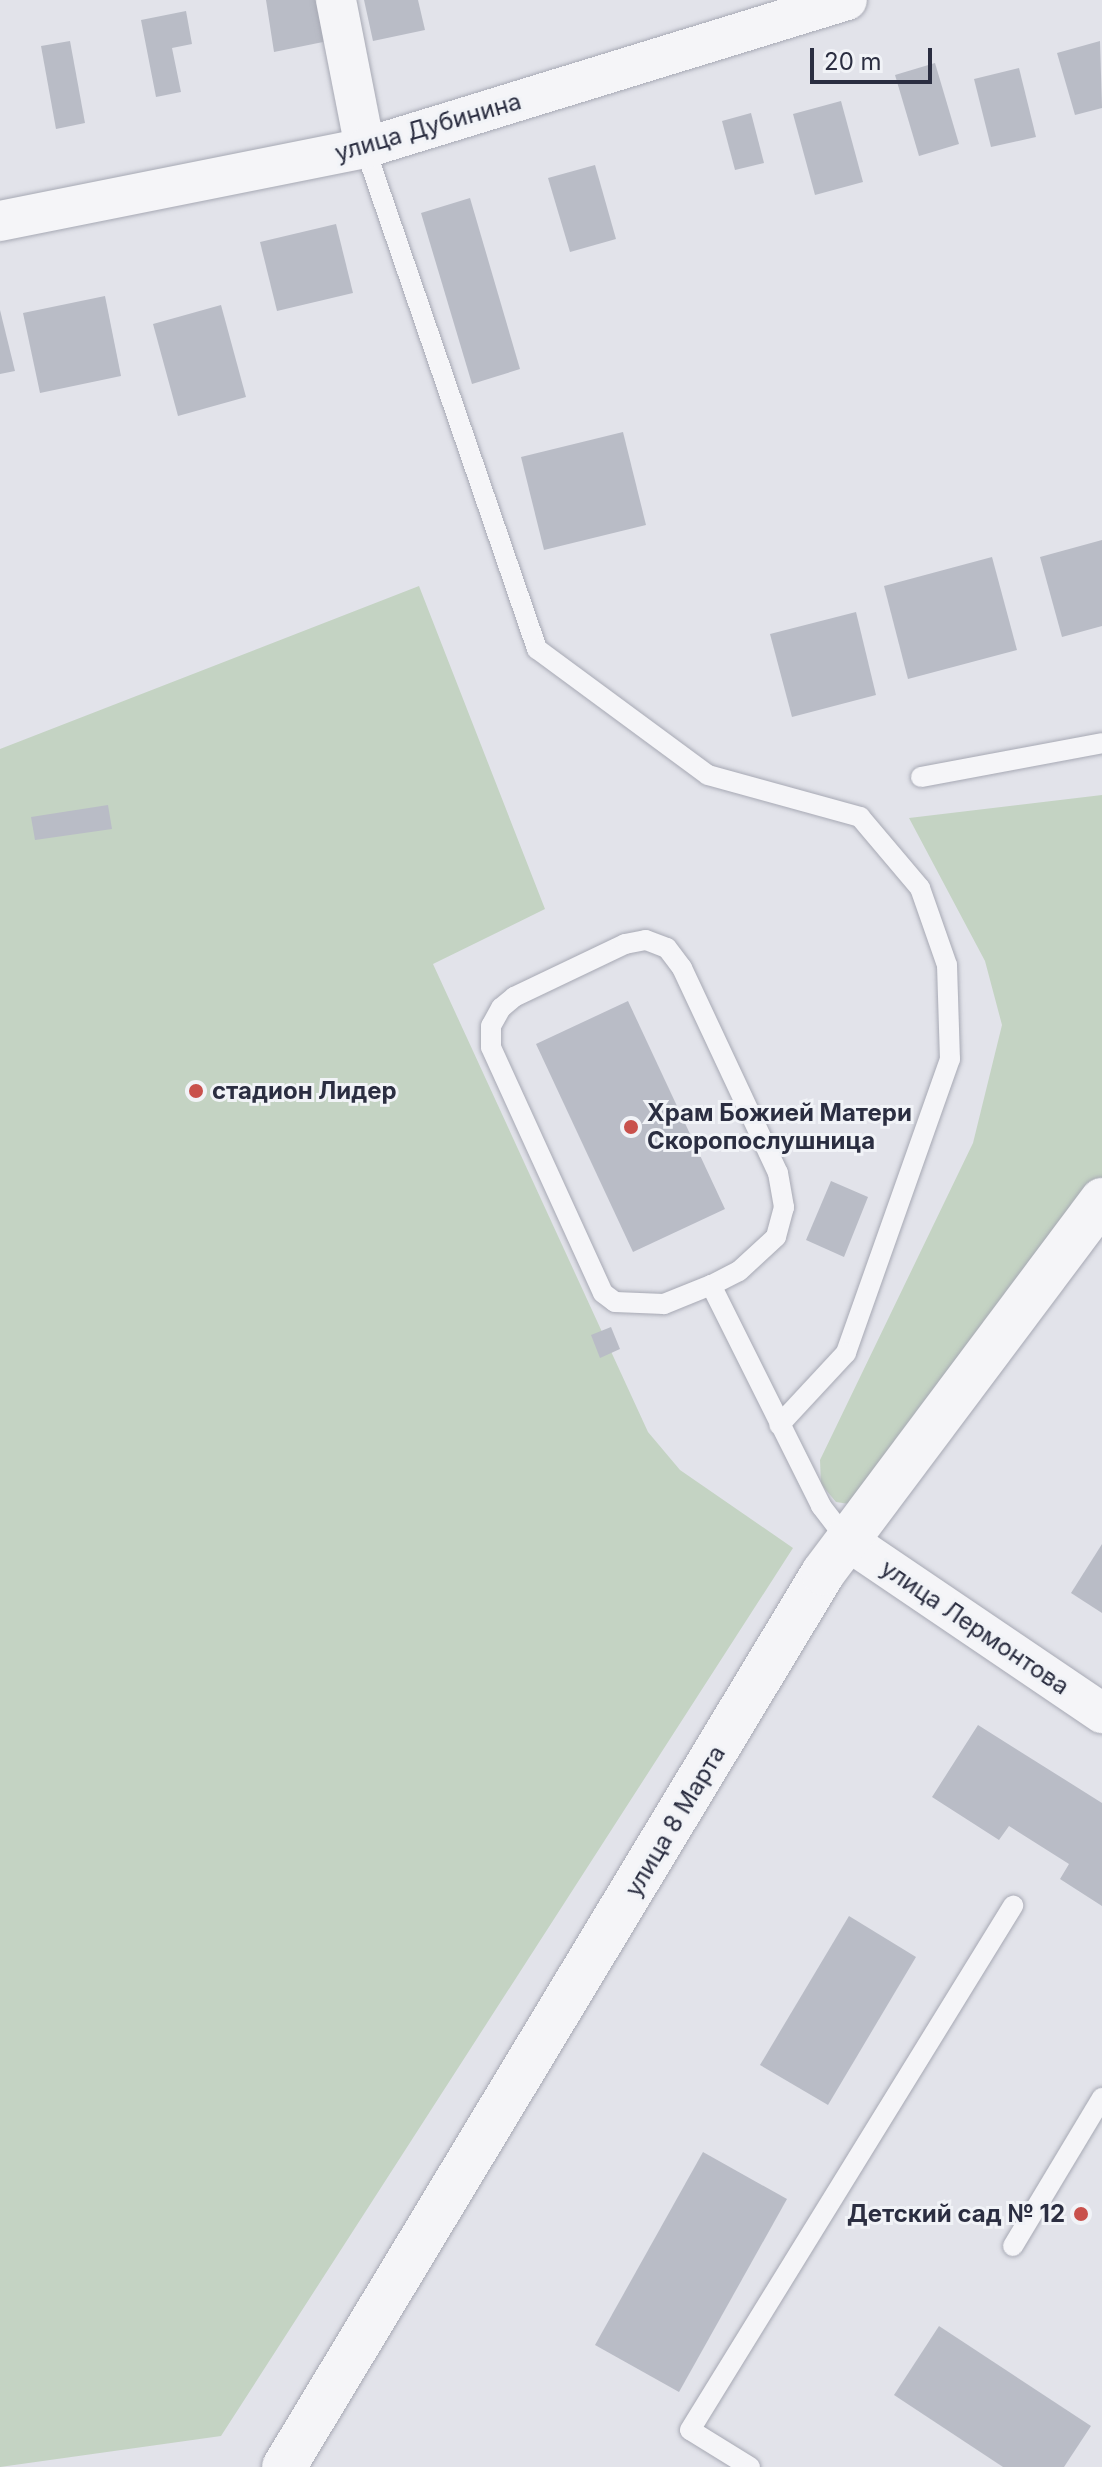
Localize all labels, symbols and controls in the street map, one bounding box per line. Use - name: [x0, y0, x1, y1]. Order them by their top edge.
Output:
- scale bar: [814, 32, 936, 82]
- text: 20 m: [824, 47, 882, 76]
- street label: улица Дубинина: [331, 87, 525, 167]
- place label: стадион Лидер: [212, 1077, 397, 1105]
- marker: стадион Лидер: [187, 1082, 205, 1100]
- place label: Храм Божией Матери Скоропослушница: [647, 1099, 912, 1155]
- marker: Храм Божией Матери Скоропослушница: [622, 1118, 640, 1136]
- street label: улица Лермонтова: [875, 1553, 1075, 1701]
- street label: улица 8 Марта: [619, 1740, 731, 1902]
- place label: Детский сад № 12: [847, 2200, 1065, 2228]
- marker: Детский сад № 12: [1072, 2205, 1090, 2223]

